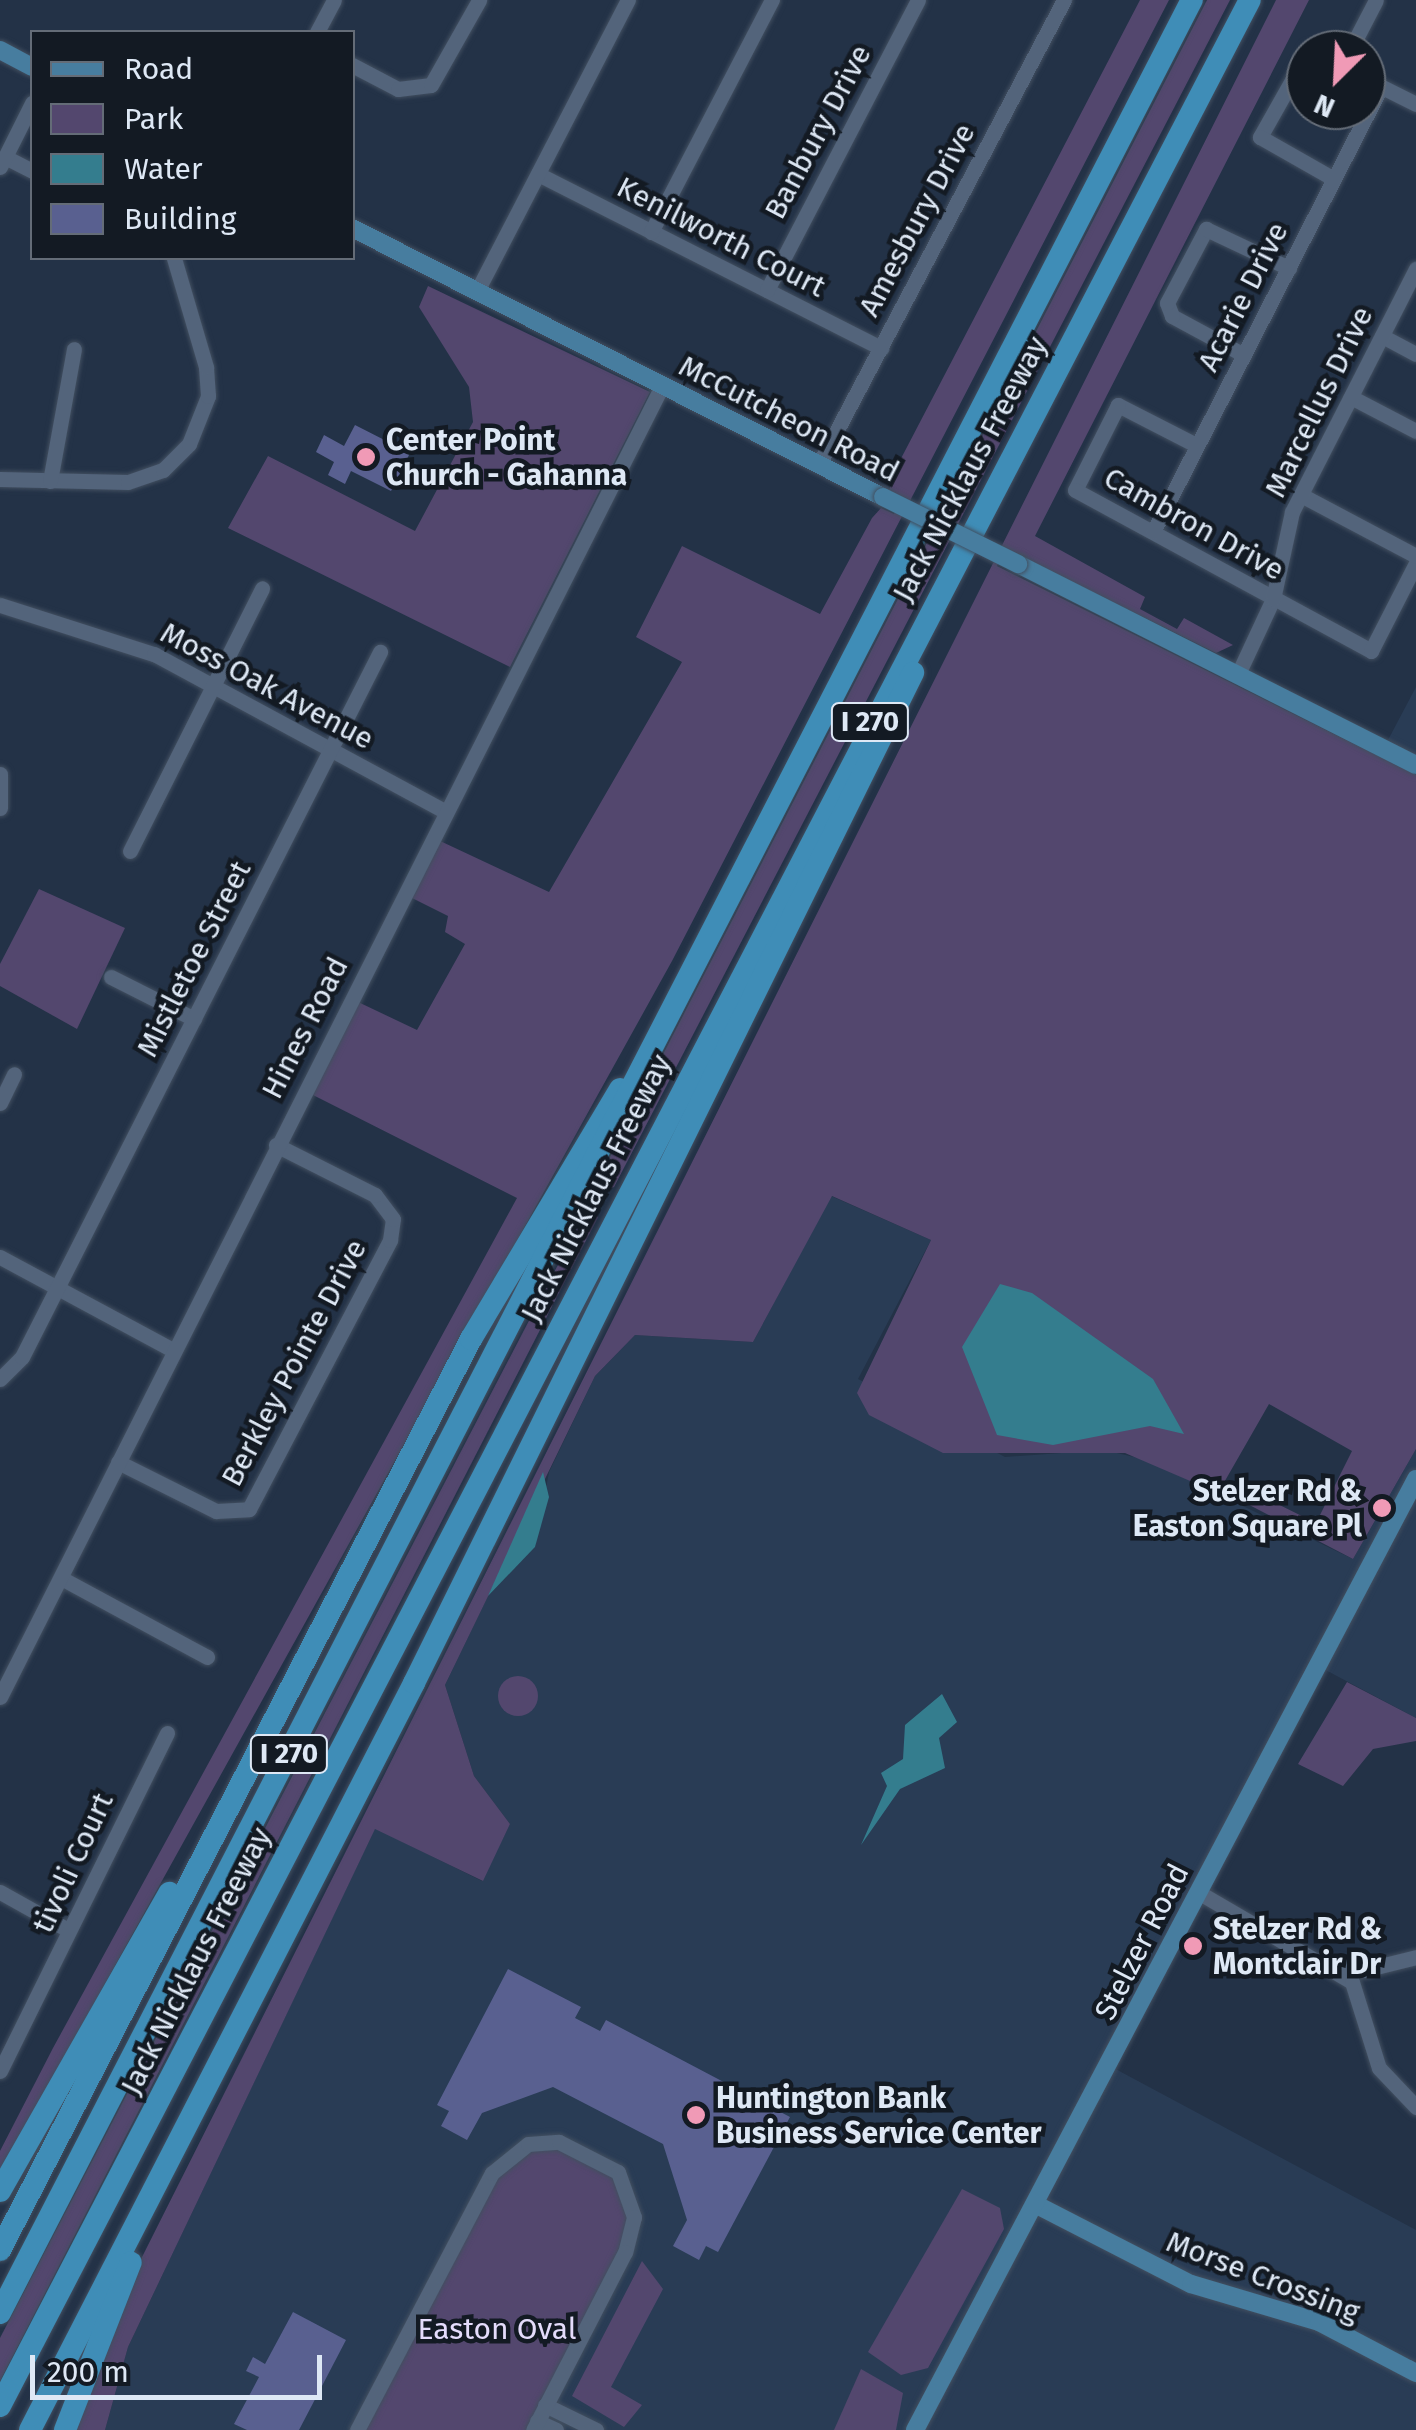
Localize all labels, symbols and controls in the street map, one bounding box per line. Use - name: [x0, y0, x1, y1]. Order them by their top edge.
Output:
- legend: [30, 30, 355, 260]
- north arrow: [1286, 30, 1386, 130]
- street label: Banbury Drive: [757, 39, 879, 225]
- text: Road: [124, 51, 193, 87]
- text: N: [1309, 87, 1340, 125]
- text: Park: [124, 101, 183, 137]
- street label: Amesbury Drive: [851, 117, 983, 323]
- text: Water: [124, 151, 203, 187]
- street label: Kenilworth Court: [611, 169, 831, 305]
- text: Building: [124, 201, 236, 237]
- street label: Acarie Drive: [1190, 217, 1296, 377]
- street label: Marcellus Drive: [1257, 301, 1381, 503]
- street label: Jack Nicklaus Freeway: [885, 330, 1055, 608]
- street label: McCutcheon Road: [673, 348, 905, 490]
- place label: Center Point Church - Gahanna: [386, 422, 627, 492]
- marker: Center Point Church - Gahanna: [355, 446, 377, 468]
- street label: Cambron Drive: [1098, 460, 1290, 588]
- street label: Moss Oak Avenue: [154, 615, 380, 757]
- road number: I 270: [830, 699, 910, 745]
- street label: Mistletoe Street: [129, 855, 259, 1063]
- street label: Hines Road: [254, 951, 356, 1105]
- street label: Jack Nicklaus Freeway: [513, 1048, 679, 1328]
- street label: Berkley Pointe Drive: [214, 1233, 374, 1493]
- place label: Stelzer Rd & Easton Square Pl: [1133, 1473, 1362, 1544]
- marker: Stelzer Rd & Easton Square Pl: [1371, 1497, 1393, 1519]
- road number: I 270: [249, 1731, 329, 1777]
- street label: tivoli Court: [25, 1787, 121, 1939]
- street label: Jack Nicklaus Freeway: [113, 1821, 279, 2101]
- street label: Stelzer Road: [1087, 1858, 1197, 2026]
- place label: Stelzer Rd & Montclair Dr: [1213, 1911, 1382, 1982]
- marker: Stelzer Rd & Montclair Dr: [1182, 1935, 1204, 1957]
- place label: Huntington Bank Business Service Center: [716, 2080, 1042, 2150]
- marker: Huntington Bank Business Service Center: [685, 2104, 707, 2126]
- street label: Morse Crossing: [1161, 2224, 1365, 2330]
- park label: Easton Oval: [418, 2311, 576, 2347]
- scale bar: [35, 2335, 328, 2397]
- text: 200 m: [47, 2354, 129, 2390]

